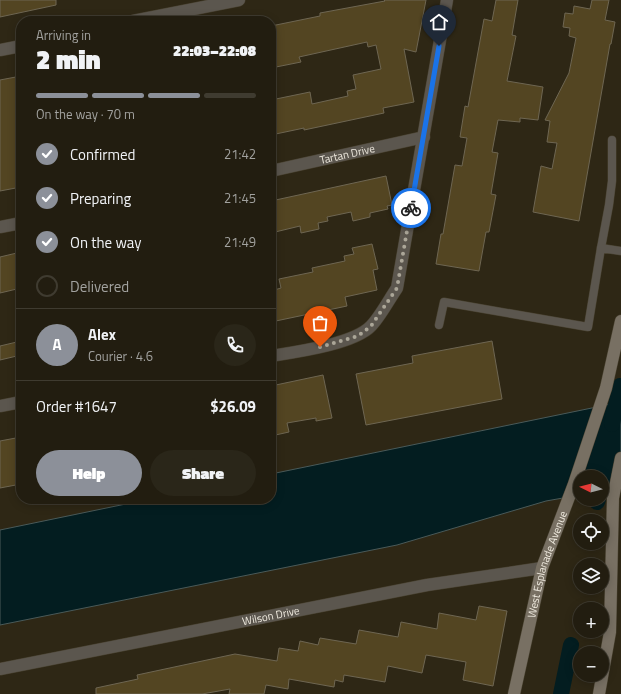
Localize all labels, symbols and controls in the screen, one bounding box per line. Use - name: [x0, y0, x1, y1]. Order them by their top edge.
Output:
- pin: [422, 5, 456, 46]
- icon: home: [428, 11, 450, 33]
- text: Arriving in: [36, 25, 91, 45]
- text: 22:03–22:08: [173, 39, 256, 62]
- text: 2 min: [36, 40, 101, 79]
- text: On the way · 70 m: [36, 104, 135, 124]
- street label: Tartan Drive: [318, 140, 377, 168]
- icon: check: [36, 143, 58, 165]
- text: Confirmed: [70, 143, 135, 166]
- text: 21:42: [224, 144, 256, 164]
- icon: check: [36, 187, 58, 209]
- text: Preparing: [70, 187, 131, 210]
- text: 21:45: [224, 188, 256, 208]
- courier: [391, 188, 431, 228]
- icon: bike: [400, 197, 422, 219]
- icon: check: [36, 231, 58, 253]
- text: On the way: [70, 231, 142, 254]
- text: 21:49: [224, 232, 256, 252]
- text: Delivered: [70, 275, 129, 298]
- pin: [303, 306, 337, 347]
- icon: bag: [309, 312, 331, 334]
- text: Alex: [88, 323, 116, 346]
- button: phone: [214, 324, 256, 366]
- text: A: [52, 333, 62, 356]
- text: Courier · 4.6: [88, 346, 153, 366]
- text: Order #1647: [36, 395, 117, 418]
- text: $26.09: [210, 395, 256, 418]
- button: Help: [36, 450, 142, 496]
- button: Share: [150, 450, 256, 496]
- north arrow: [573, 470, 609, 506]
- map controls: [573, 470, 609, 682]
- street label: West Esplanade Avenue: [523, 508, 571, 619]
- button: locate: [573, 514, 609, 550]
- button: layers: [573, 558, 609, 594]
- street label: Wilson Drive: [241, 602, 301, 629]
- button: +: [573, 602, 609, 638]
- button: −: [573, 646, 609, 682]

